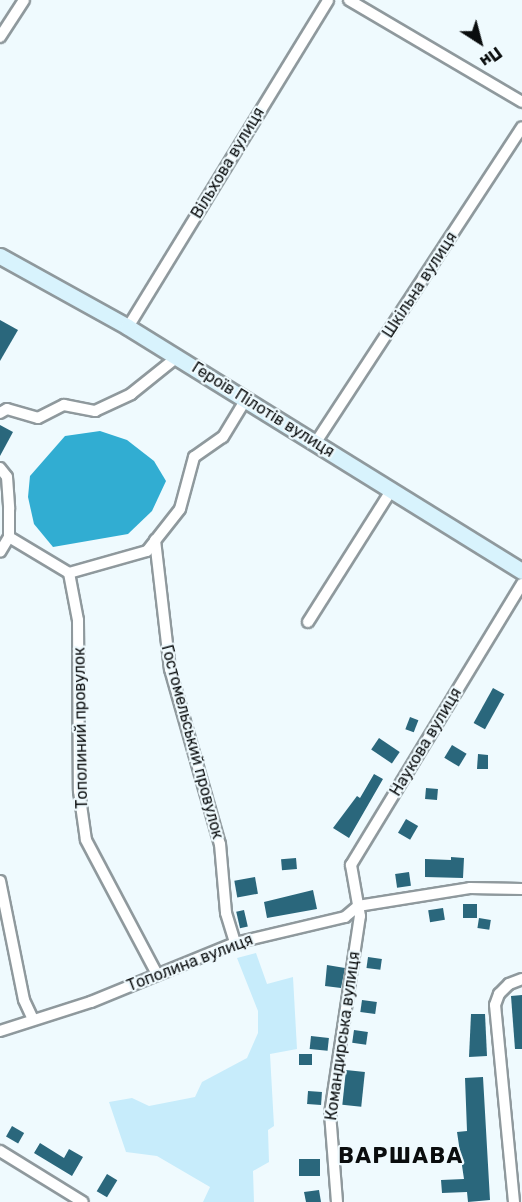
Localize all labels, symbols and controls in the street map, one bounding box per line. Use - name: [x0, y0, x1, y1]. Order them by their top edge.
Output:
- north arrow: [450, 12, 510, 72]
- text: Пн: [476, 43, 505, 71]
- street label: Вільхова вулиця: [187, 104, 269, 222]
- street label: Шкільна вулиця: [379, 228, 461, 342]
- street label: Героїв Пілотів вулиця: [188, 358, 338, 462]
- street label: Гостомельський провулок: [157, 643, 227, 841]
- street label: Тополиний провулок: [70, 647, 92, 809]
- street label: Наукова вулиця: [386, 684, 466, 800]
- street label: Тополина вулиця: [124, 930, 256, 996]
- street label: Командирська вулиця: [322, 950, 364, 1122]
- district label: ВАРШАВА: [338, 1143, 464, 1169]

